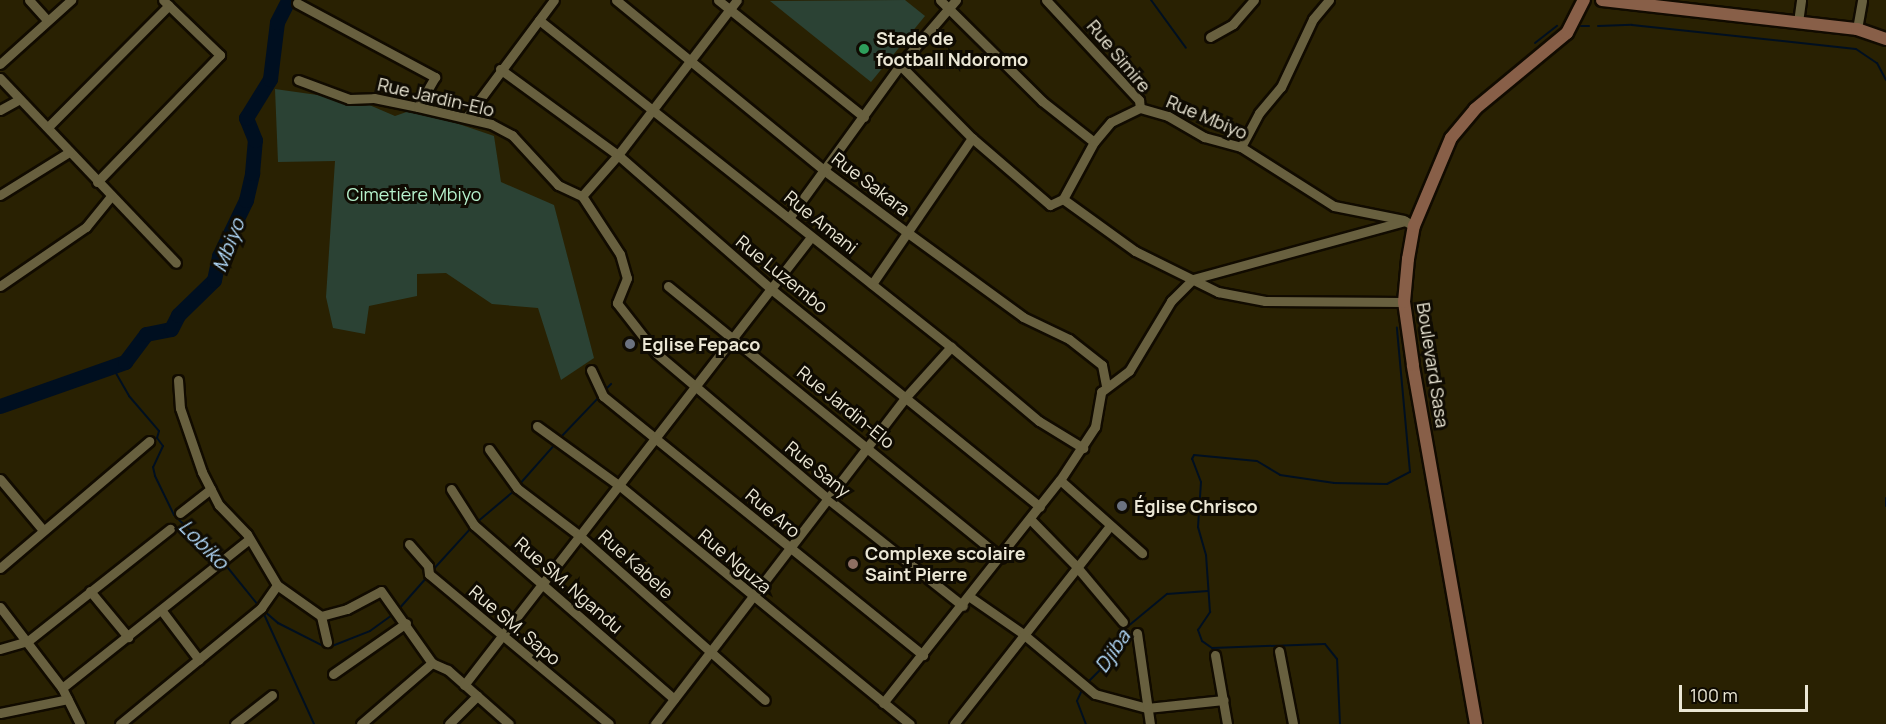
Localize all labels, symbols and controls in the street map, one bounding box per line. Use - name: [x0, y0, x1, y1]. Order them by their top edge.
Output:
- street label: Rue Simire: [1083, 15, 1155, 97]
- place label: Stade de football Ndoromo: [876, 28, 1028, 70]
- marker: Stade de football Ndoromo: [857, 42, 871, 56]
- street label: Rue Jardin-Elo: [376, 73, 496, 121]
- street label: Rue Mbiyo: [1163, 90, 1251, 144]
- street label: Rue Sakara: [828, 148, 914, 220]
- park label: Cimetière Mbiyo: [347, 183, 481, 205]
- street label: Rue Amani: [780, 186, 862, 258]
- water label: Mbiyo: [207, 215, 249, 275]
- street label: Rue Luzembo: [732, 230, 832, 318]
- street label: Boulevard Sasa: [1412, 301, 1454, 429]
- place label: Eglise Fepaco: [642, 333, 760, 355]
- marker: Eglise Fepaco: [623, 337, 637, 351]
- street label: Rue Jardin-Elo: [793, 361, 899, 453]
- street label: Rue Sany: [781, 436, 855, 502]
- street label: Rue Aro: [741, 484, 805, 542]
- place label: Église Chrisco: [1134, 495, 1258, 517]
- marker: Église Chrisco: [1115, 499, 1129, 513]
- water label: Lobiko: [174, 514, 234, 574]
- street label: Rue Nguza: [694, 524, 776, 598]
- street label: Rue Kabele: [594, 525, 678, 603]
- street label: Rue SM. Ngandu: [511, 532, 627, 638]
- place label: Complexe scolaire Saint Pierre: [865, 543, 1026, 586]
- marker: Complexe scolaire Saint Pierre: [846, 557, 860, 571]
- street label: Rue SM. Sapo: [465, 580, 565, 670]
- water label: Djiba: [1089, 625, 1135, 677]
- scale bar: [1682, 673, 1811, 711]
- text: 100 m: [1690, 683, 1738, 707]

